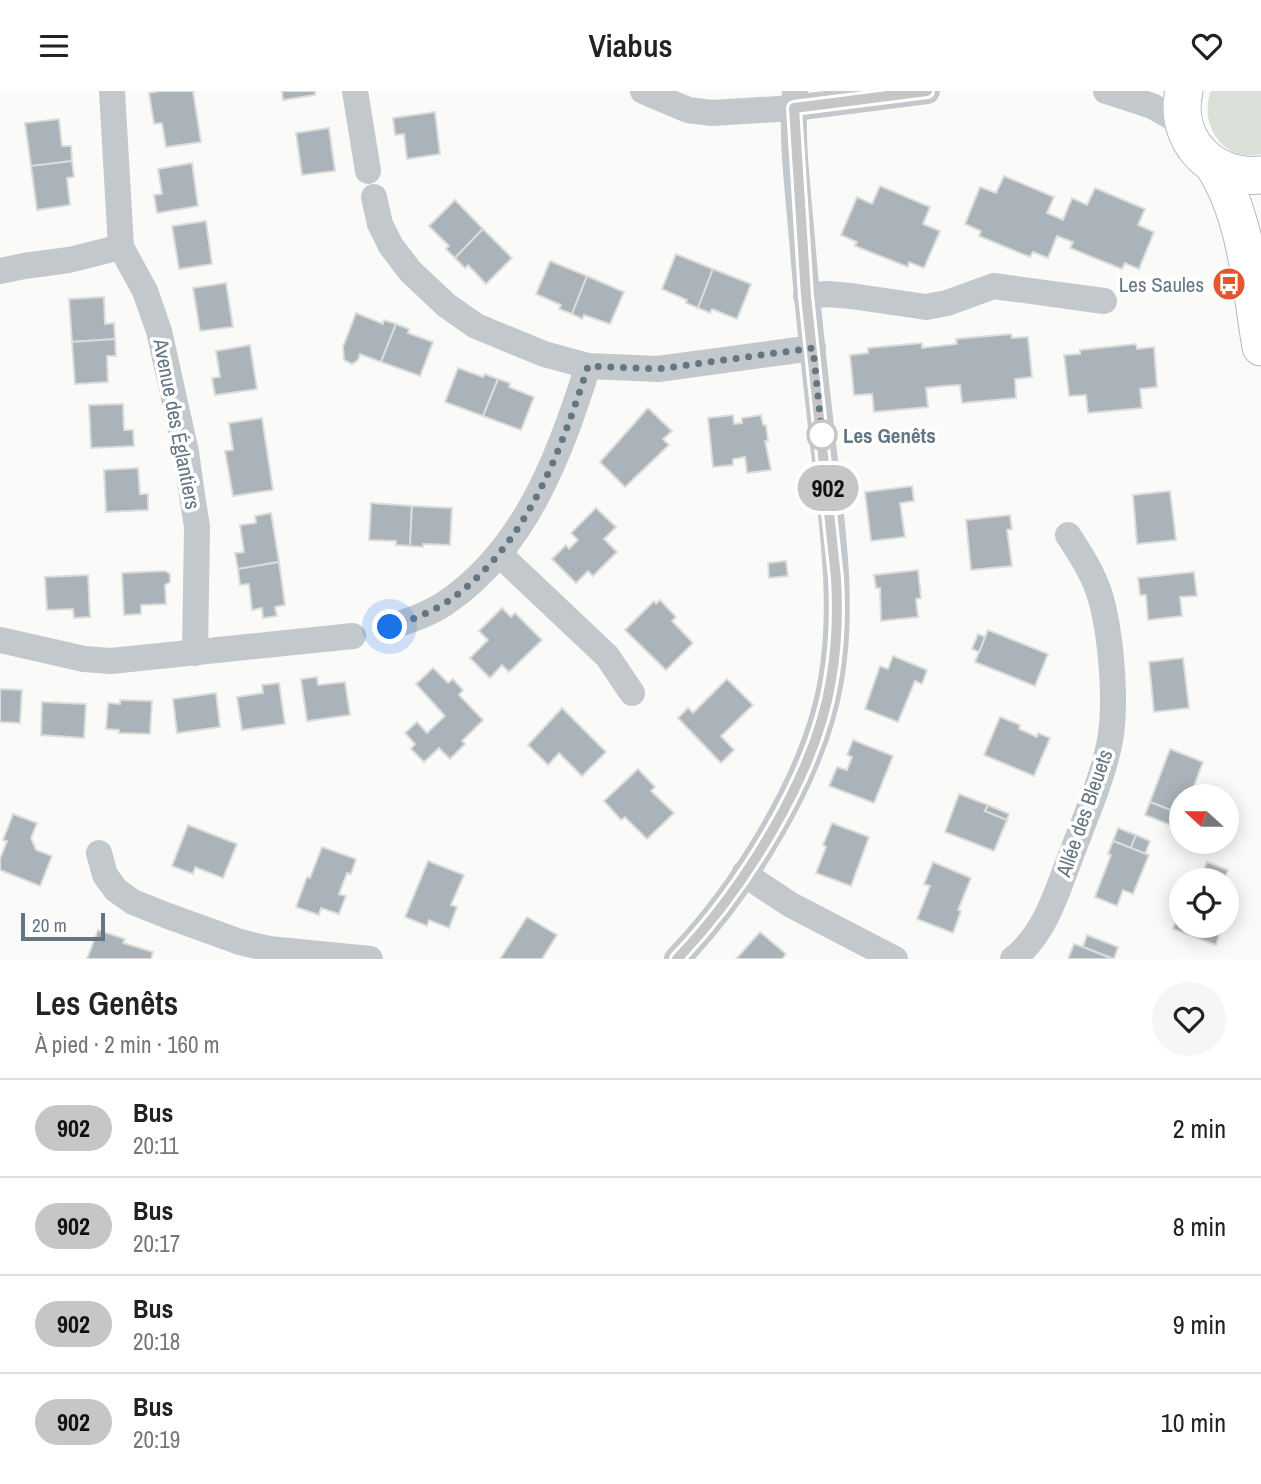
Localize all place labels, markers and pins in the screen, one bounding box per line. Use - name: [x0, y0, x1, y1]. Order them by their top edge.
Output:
- bus stop icon: Les Saules: [1210, 265, 1248, 303]
- place label: Les Saules: [1119, 270, 1204, 299]
- marker: Les Genêts: [807, 420, 837, 450]
- place label: Les Genêts: [843, 421, 936, 450]

